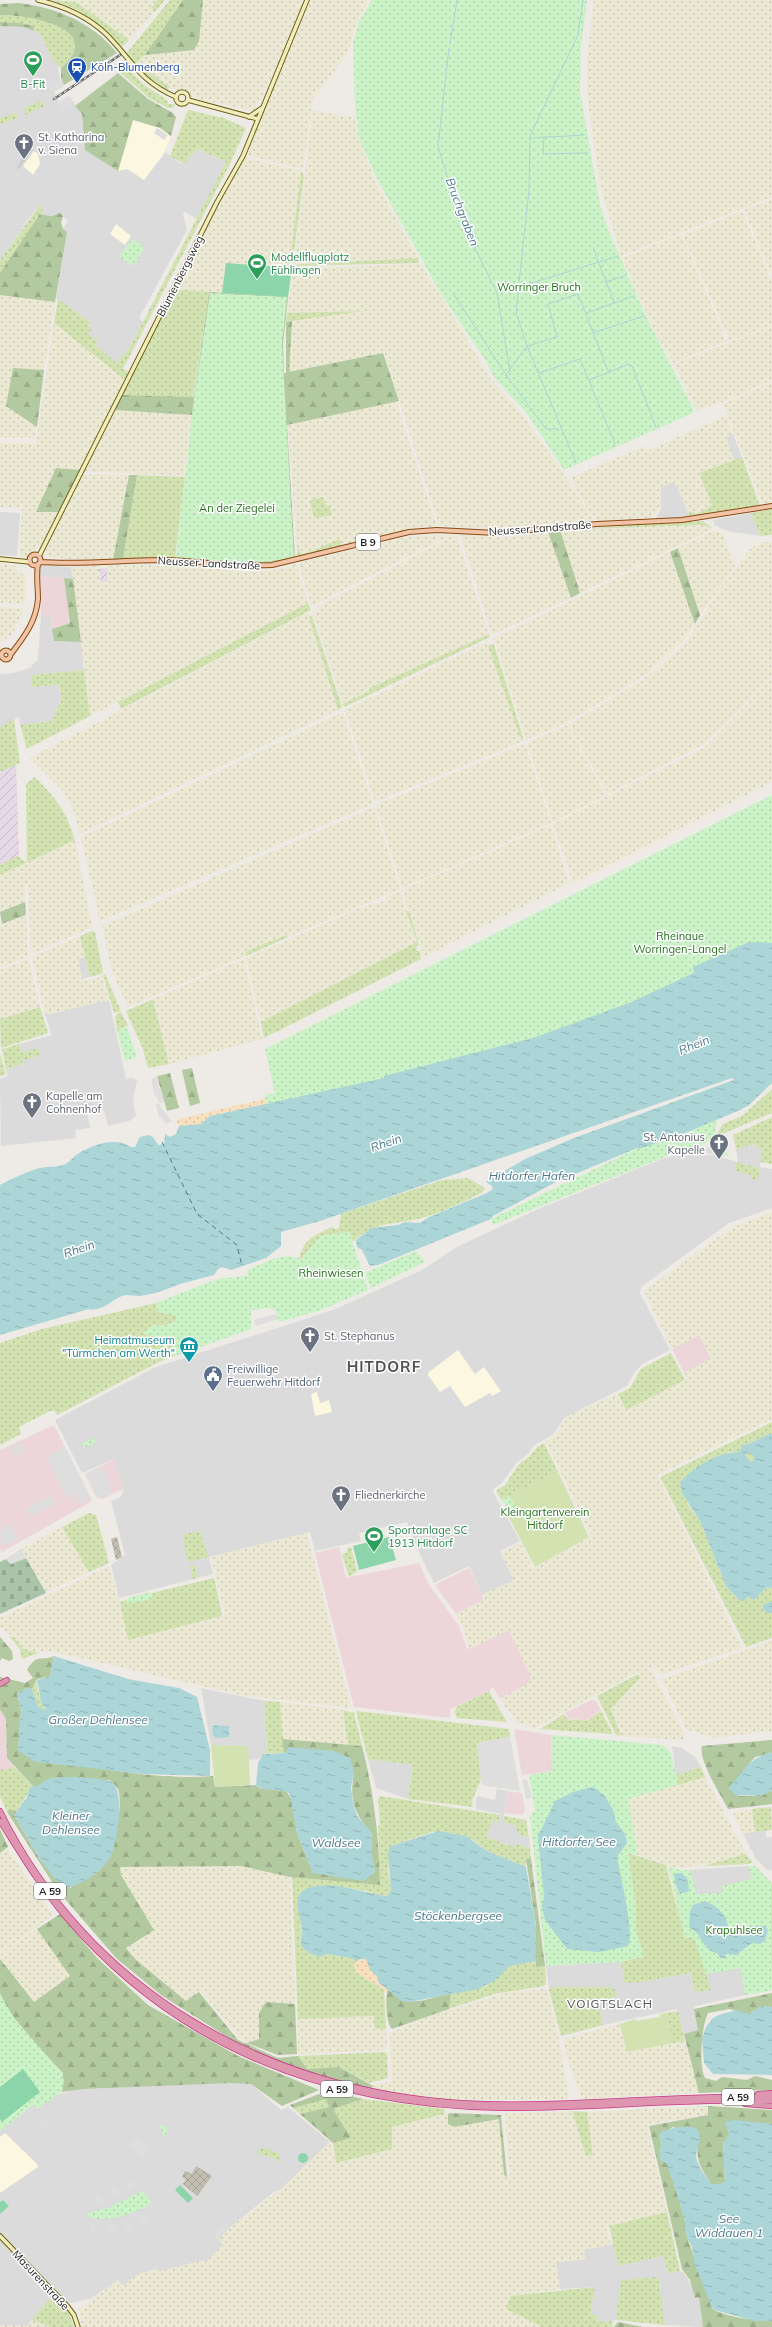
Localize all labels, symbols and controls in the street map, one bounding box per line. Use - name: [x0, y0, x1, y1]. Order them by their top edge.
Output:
- sports icon: B-Fit: [22, 49, 44, 77]
- station icon: Köln-Blumenberg: [66, 56, 88, 84]
- place label: Köln-Blumenberg: [91, 60, 180, 74]
- place label: B-Fit: [21, 77, 46, 91]
- place label: St. Katharina v. Siena: [38, 130, 104, 157]
- church icon: St. Katharina v. Siena: [13, 132, 35, 160]
- water label: Bruchgraben: [443, 176, 482, 248]
- street label: Blumenbergsweg: [154, 233, 206, 319]
- place label: Modellflugplatz Fühlingen: [271, 250, 350, 277]
- sports icon: Modellflugplatz Fühlingen: [246, 252, 268, 280]
- park label: Worringer Bruch: [497, 280, 581, 294]
- park label: An der Ziegelei: [199, 501, 275, 515]
- street label: Neusser Landstraße: [488, 517, 592, 539]
- road number: B 9: [356, 534, 380, 550]
- street label: Neusser Landstraße: [157, 553, 261, 573]
- park label: Rheinaue Worringen-Langel: [634, 929, 726, 956]
- water label: Rhein: [676, 1032, 711, 1057]
- place label: Kapelle am Cohnenhof: [46, 1089, 103, 1116]
- church icon: Kapelle am Cohnenhof: [21, 1091, 43, 1119]
- water label: Rhein: [368, 1130, 403, 1155]
- place label: St. Antonius Kapelle: [643, 1130, 705, 1157]
- church icon: St. Antonius Kapelle: [708, 1132, 730, 1160]
- water label: Hitdorfer Hafen: [489, 1168, 575, 1183]
- water label: Rhein: [61, 1236, 96, 1261]
- park label: Rheinwiesen: [298, 1266, 364, 1280]
- church icon: St. Stephanus: [299, 1325, 321, 1353]
- place label: St. Stephanus: [324, 1329, 395, 1343]
- place label: Heimatmuseum "Türmchen am Werth": [62, 1333, 175, 1360]
- museum icon: Heimatmuseum "Türmchen am Werth": [178, 1335, 200, 1363]
- district label: HITDORF: [347, 1357, 421, 1376]
- place label: Freiwillige Feuerwehr Hitdorf: [227, 1362, 320, 1389]
- public building icon: Freiwillige Feuerwehr Hitdorf: [202, 1364, 224, 1392]
- church icon: Fliednerkirche: [330, 1484, 352, 1512]
- place label: Fliednerkirche: [355, 1488, 426, 1502]
- park label: Kleingartenverein Hitdorf: [500, 1505, 590, 1532]
- place label: Sportanlage SC 1913 Hitdorf: [388, 1523, 468, 1550]
- sports icon: Sportanlage SC 1913 Hitdorf: [363, 1525, 385, 1553]
- water label: Großer Dehlensee: [48, 1712, 148, 1727]
- water label: Kleiner Dehlensee: [42, 1808, 100, 1837]
- water label: Hitdorfer See: [542, 1834, 616, 1849]
- water label: Waldsee: [312, 1835, 361, 1850]
- road number: A 59: [34, 1883, 66, 1899]
- water label: Stöckenbergsee: [414, 1908, 503, 1923]
- park label: Krapuhlsee: [706, 1923, 762, 1937]
- district label: VOIGTSLACH: [567, 1996, 653, 2011]
- road number: A 59: [321, 2081, 353, 2097]
- road number: A 59: [722, 2089, 754, 2105]
- water label: See Widdauen 1: [695, 2211, 763, 2240]
- street label: Masurenstraße: [10, 2247, 72, 2313]

